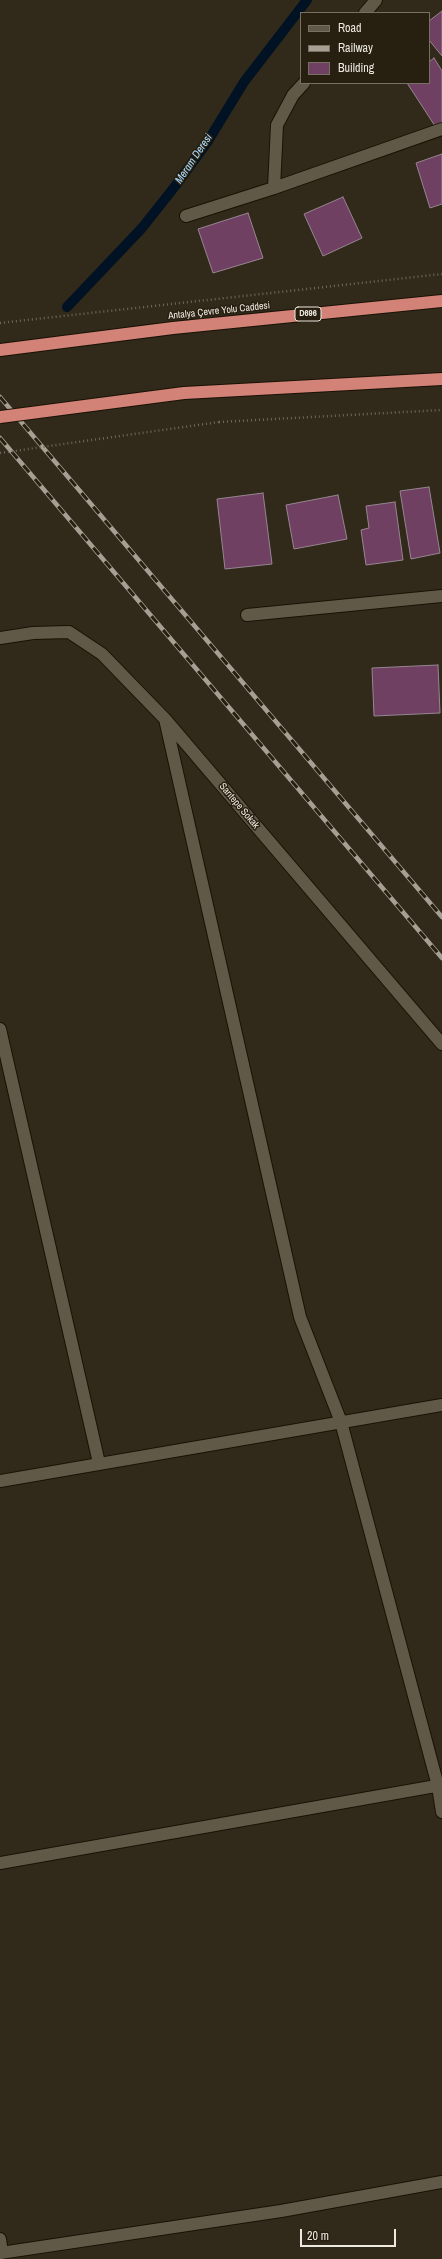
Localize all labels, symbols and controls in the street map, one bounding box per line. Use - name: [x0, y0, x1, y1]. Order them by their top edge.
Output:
- legend: [300, 12, 430, 84]
- text: Road: [338, 20, 362, 36]
- text: Railway: [338, 40, 373, 56]
- text: Building: [338, 60, 374, 76]
- water label: Meram Deresi: [173, 132, 215, 186]
- street label: Antalya Çevre Yolu Caddesi: [167, 300, 271, 322]
- road number: D696: [295, 307, 321, 321]
- street label: Sarıtepe Sokak: [216, 781, 262, 831]
- scale bar: [302, 2221, 398, 2247]
- text: 20 m: [307, 2228, 329, 2244]

